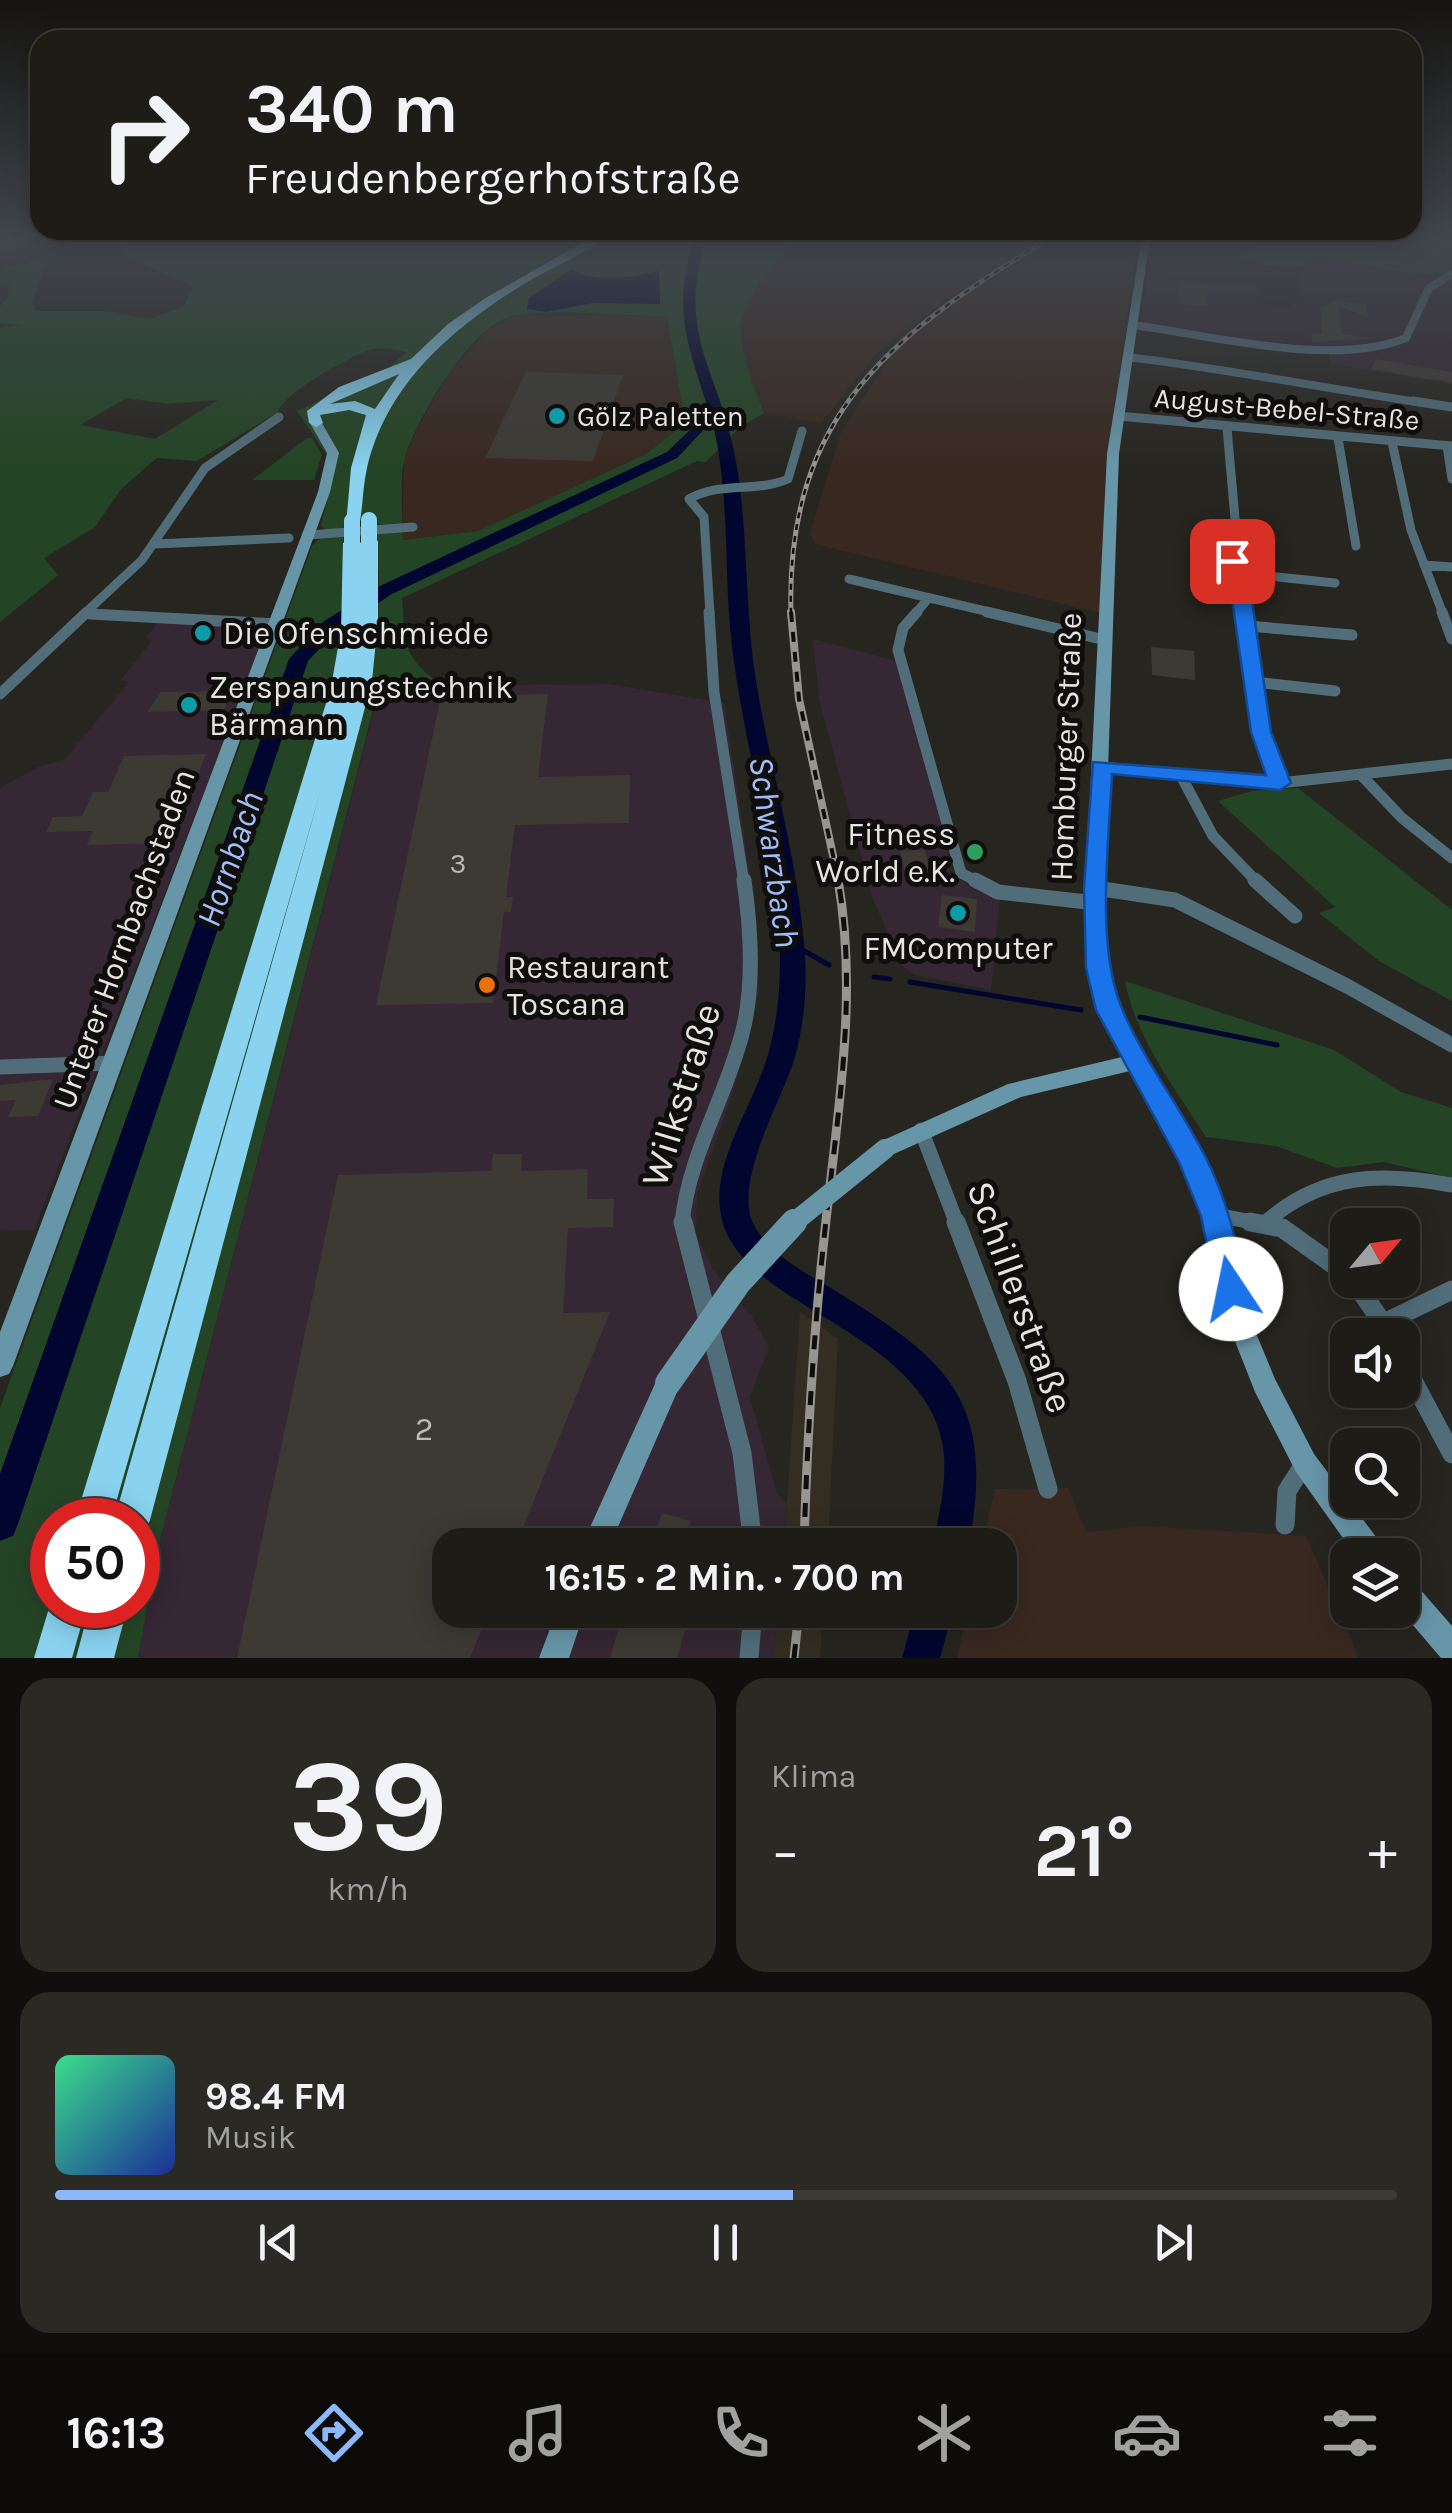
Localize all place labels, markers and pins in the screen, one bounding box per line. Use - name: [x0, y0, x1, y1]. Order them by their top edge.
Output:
- place label: Gölz Paletten: [577, 400, 744, 433]
- marker: Gölz Paletten: [546, 405, 568, 427]
- pin: [1190, 519, 1275, 604]
- place label: Die Ofenschmiede: [223, 615, 489, 652]
- marker: Die Ofenschmiede: [192, 622, 214, 644]
- place label: Zerspanungstechnik Bärmann: [209, 669, 513, 743]
- marker: Zerspanungstechnik Bärmann: [178, 694, 200, 716]
- place label: Fitness World e.K.: [816, 816, 955, 890]
- marker: Fitness World e.K.: [964, 841, 986, 863]
- marker: FMComputer: [947, 902, 969, 924]
- place label: FMComputer: [863, 930, 1053, 967]
- place label: Restaurant Toscana: [507, 949, 669, 1023]
- marker: Restaurant Toscana: [476, 974, 498, 996]

